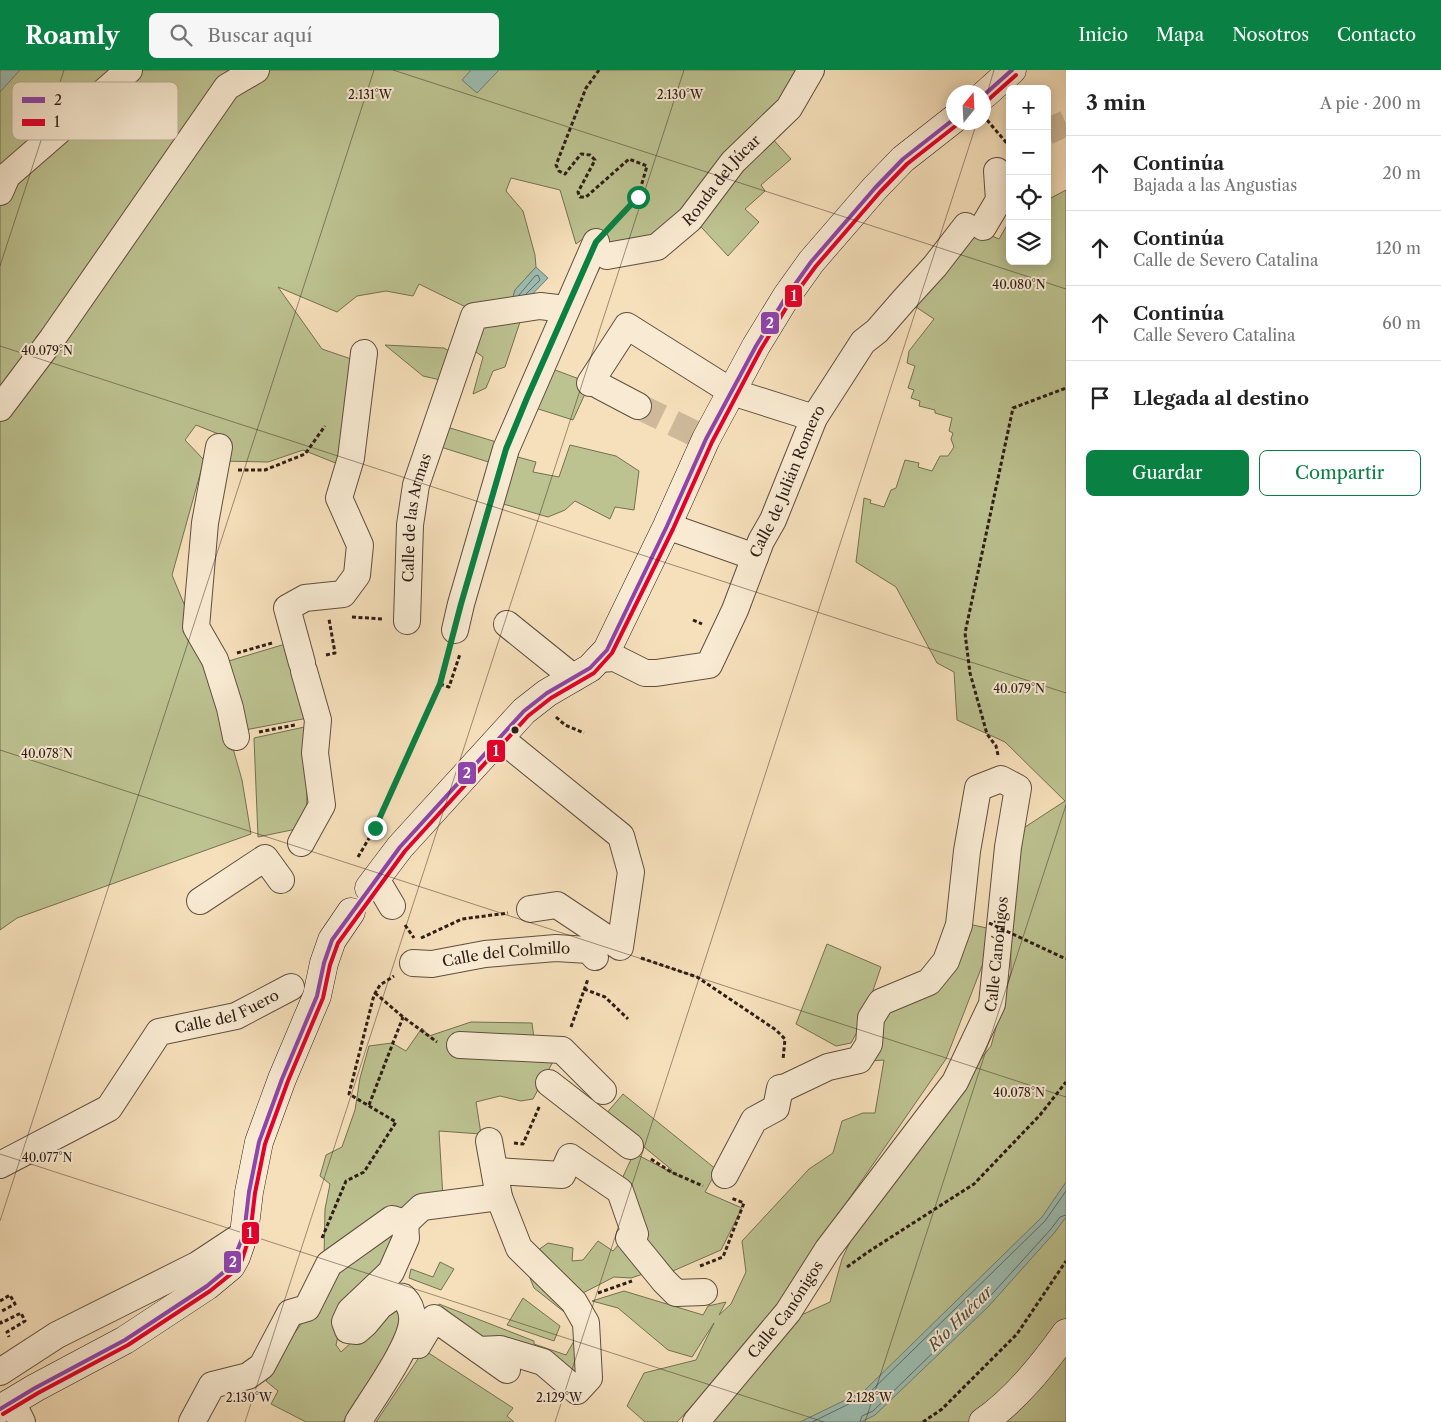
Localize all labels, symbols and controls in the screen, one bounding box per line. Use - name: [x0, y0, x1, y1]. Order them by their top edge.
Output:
- search box: [149, 13, 499, 58]
- text: Roamly: [25, 21, 119, 50]
- icon: search: [167, 21, 195, 49]
- text: Buscar aquí: [207, 24, 312, 47]
- text: Inicio: [1079, 24, 1128, 46]
- text: Mapa: [1156, 24, 1204, 46]
- text: Nosotros: [1232, 24, 1309, 46]
- text: Contacto: [1337, 24, 1416, 46]
- legend: [12, 82, 178, 140]
- north arrow: [946, 85, 991, 130]
- map controls: [1006, 85, 1051, 265]
- button: +: [1006, 85, 1051, 130]
- text: 2.131°W: [348, 87, 393, 102]
- text: 2.130°W: [657, 87, 704, 102]
- text: 3 min: [1086, 90, 1146, 115]
- text: 2: [54, 91, 62, 109]
- text: A pie · 200 m: [1320, 93, 1421, 113]
- text: 1: [54, 113, 60, 131]
- street label: Ronda del Júcar: [679, 130, 765, 230]
- button: −: [1006, 130, 1051, 175]
- text: Continúa: [1133, 152, 1224, 175]
- icon: ahead: [1086, 159, 1114, 187]
- text: 20 m: [1382, 163, 1421, 183]
- button: locate: [1006, 175, 1051, 220]
- text: Bajada a las Angustias: [1133, 175, 1297, 195]
- route start: [627, 186, 650, 209]
- button: layers: [1006, 220, 1051, 265]
- text: Continúa: [1133, 227, 1224, 250]
- icon: ahead: [1086, 234, 1114, 262]
- text: 120 m: [1376, 238, 1421, 258]
- text: Calle de Severo Catalina: [1133, 250, 1318, 270]
- text: 40.080°N: [992, 277, 1046, 292]
- line badge: 1: [784, 284, 803, 308]
- text: 1: [791, 287, 798, 305]
- text: Continúa: [1133, 302, 1224, 325]
- icon: ahead: [1086, 309, 1114, 337]
- line badge: 2: [760, 311, 780, 335]
- text: 60 m: [1382, 313, 1421, 333]
- text: 2: [766, 314, 774, 332]
- text: Calle Severo Catalina: [1133, 325, 1295, 345]
- text: 40.079°N: [21, 343, 73, 358]
- icon: arrive: [1086, 384, 1114, 412]
- text: Llegada al destino: [1133, 387, 1309, 410]
- street label: Calle de Julián Romero: [746, 401, 829, 560]
- button: Guardar: [1086, 450, 1249, 496]
- button: Compartir: [1259, 450, 1421, 496]
- street label: Calle de las Armas: [398, 451, 435, 583]
- text: 40.079°N: [993, 681, 1045, 696]
- unlabelled marker: [510, 725, 520, 735]
- line badge: 1: [486, 739, 506, 763]
- text: 1: [493, 742, 500, 760]
- text: 40.078°N: [21, 746, 73, 761]
- line badge: 2: [457, 761, 477, 785]
- text: 2: [463, 764, 471, 782]
- route end: [364, 817, 387, 840]
- street label: Calle Canónigos: [979, 895, 1012, 1015]
- street label: Calle del Colmillo: [441, 938, 571, 971]
- street label: Calle del Fuero: [173, 985, 282, 1038]
- text: 40.078°N: [993, 1085, 1045, 1100]
- text: 40.077°N: [22, 1150, 72, 1165]
- line badge: 1: [241, 1221, 260, 1245]
- text: 1: [247, 1224, 254, 1242]
- line badge: 2: [223, 1250, 242, 1274]
- text: 2: [229, 1253, 237, 1271]
- street label: Calle Canónigos: [743, 1257, 827, 1362]
- water label: Río Huécar: [922, 1280, 998, 1356]
- text: 2.130°W: [226, 1390, 273, 1405]
- text: 2.129°W: [536, 1390, 583, 1405]
- text: 2.128°W: [846, 1390, 893, 1405]

